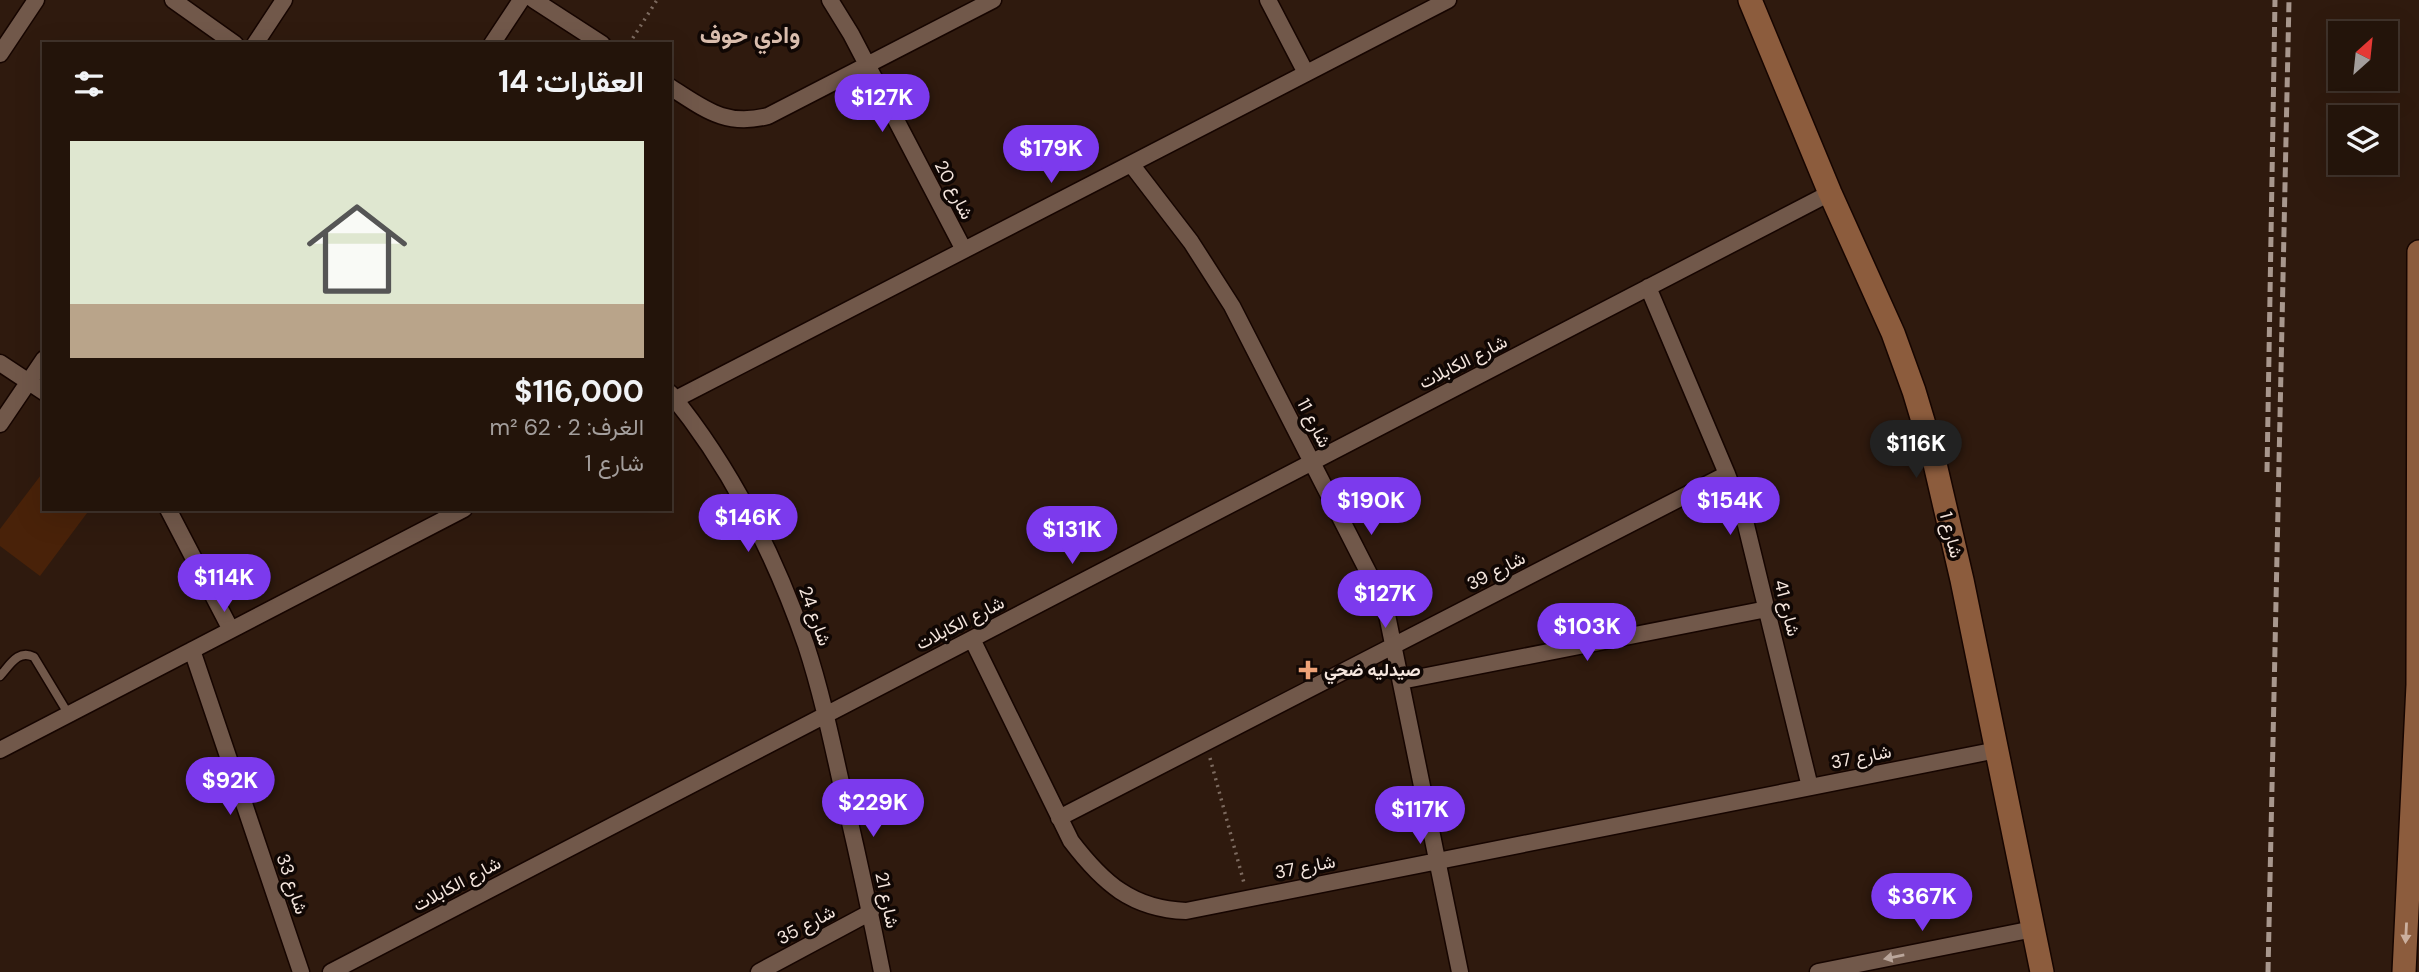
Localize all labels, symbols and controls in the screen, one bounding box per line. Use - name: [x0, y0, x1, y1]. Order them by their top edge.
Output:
- district label: وادي حوف: [700, 19, 800, 55]
- north arrow: [2328, 21, 2398, 91]
- map controls: [2328, 21, 2398, 175]
- text: العقارات: 14: [498, 62, 644, 101]
- icon: filters: [70, 65, 108, 103]
- pin: $127K: [833, 74, 931, 134]
- text: $127K: [851, 82, 913, 112]
- button: layers: [2328, 105, 2398, 175]
- pin: $179K: [1002, 125, 1100, 185]
- text: $179K: [1019, 133, 1083, 163]
- street label: شارع 20: [929, 156, 979, 224]
- icon: home: [294, 186, 420, 312]
- street label: شارع الكابلات: [1415, 329, 1511, 395]
- text: $116,000: [514, 372, 644, 411]
- street label: شارع 11: [1291, 394, 1337, 452]
- text: الغرف: 2 · 62 m²: [489, 412, 644, 442]
- pin: $116K: [1867, 420, 1965, 480]
- text: $116K: [1886, 428, 1946, 458]
- text: شارع 1: [584, 448, 644, 478]
- pin: $190K: [1322, 477, 1420, 537]
- pin: $154K: [1681, 477, 1779, 537]
- text: $190K: [1337, 485, 1405, 515]
- text: $154K: [1697, 485, 1763, 515]
- pin: $146K: [699, 494, 797, 554]
- text: $146K: [715, 502, 781, 532]
- pin: $131K: [1023, 506, 1121, 566]
- street label: شارع 1: [1934, 509, 1968, 561]
- text: $131K: [1042, 514, 1102, 544]
- street label: شارع 39: [1463, 546, 1529, 596]
- pin: $114K: [175, 554, 273, 614]
- text: $114K: [194, 562, 254, 592]
- pin: $127K: [1336, 570, 1434, 630]
- street label: شارع 41: [1768, 577, 1806, 639]
- text: $127K: [1354, 578, 1416, 608]
- street label: شارع 24: [793, 583, 837, 649]
- street label: شارع الكابلات: [912, 590, 1008, 656]
- pin: $103K: [1538, 604, 1636, 663]
- text: $103K: [1553, 611, 1621, 641]
- place label: صيدليه ضحي: [1324, 658, 1421, 685]
- marker: صيدليه ضحي: [1298, 660, 1318, 680]
- street label: شارع 37: [1829, 739, 1893, 775]
- pin: $92K: [189, 758, 271, 817]
- text: $92K: [202, 765, 258, 795]
- pin: $229K: [824, 780, 922, 839]
- pin: $117K: [1371, 786, 1469, 846]
- text: $229K: [838, 787, 908, 817]
- text: $117K: [1391, 794, 1449, 824]
- street label: شارع 37: [1273, 849, 1337, 885]
- street label: شارع 33: [271, 851, 313, 917]
- street label: شارع الكابلات: [409, 851, 505, 917]
- street label: شارع 21: [869, 870, 905, 930]
- pin: $367K: [1873, 874, 1971, 933]
- text: $367K: [1887, 881, 1957, 911]
- street label: شارع 35: [773, 900, 839, 950]
- one-way arrow: [2401, 922, 2412, 944]
- one-way arrow: [1883, 952, 1905, 963]

